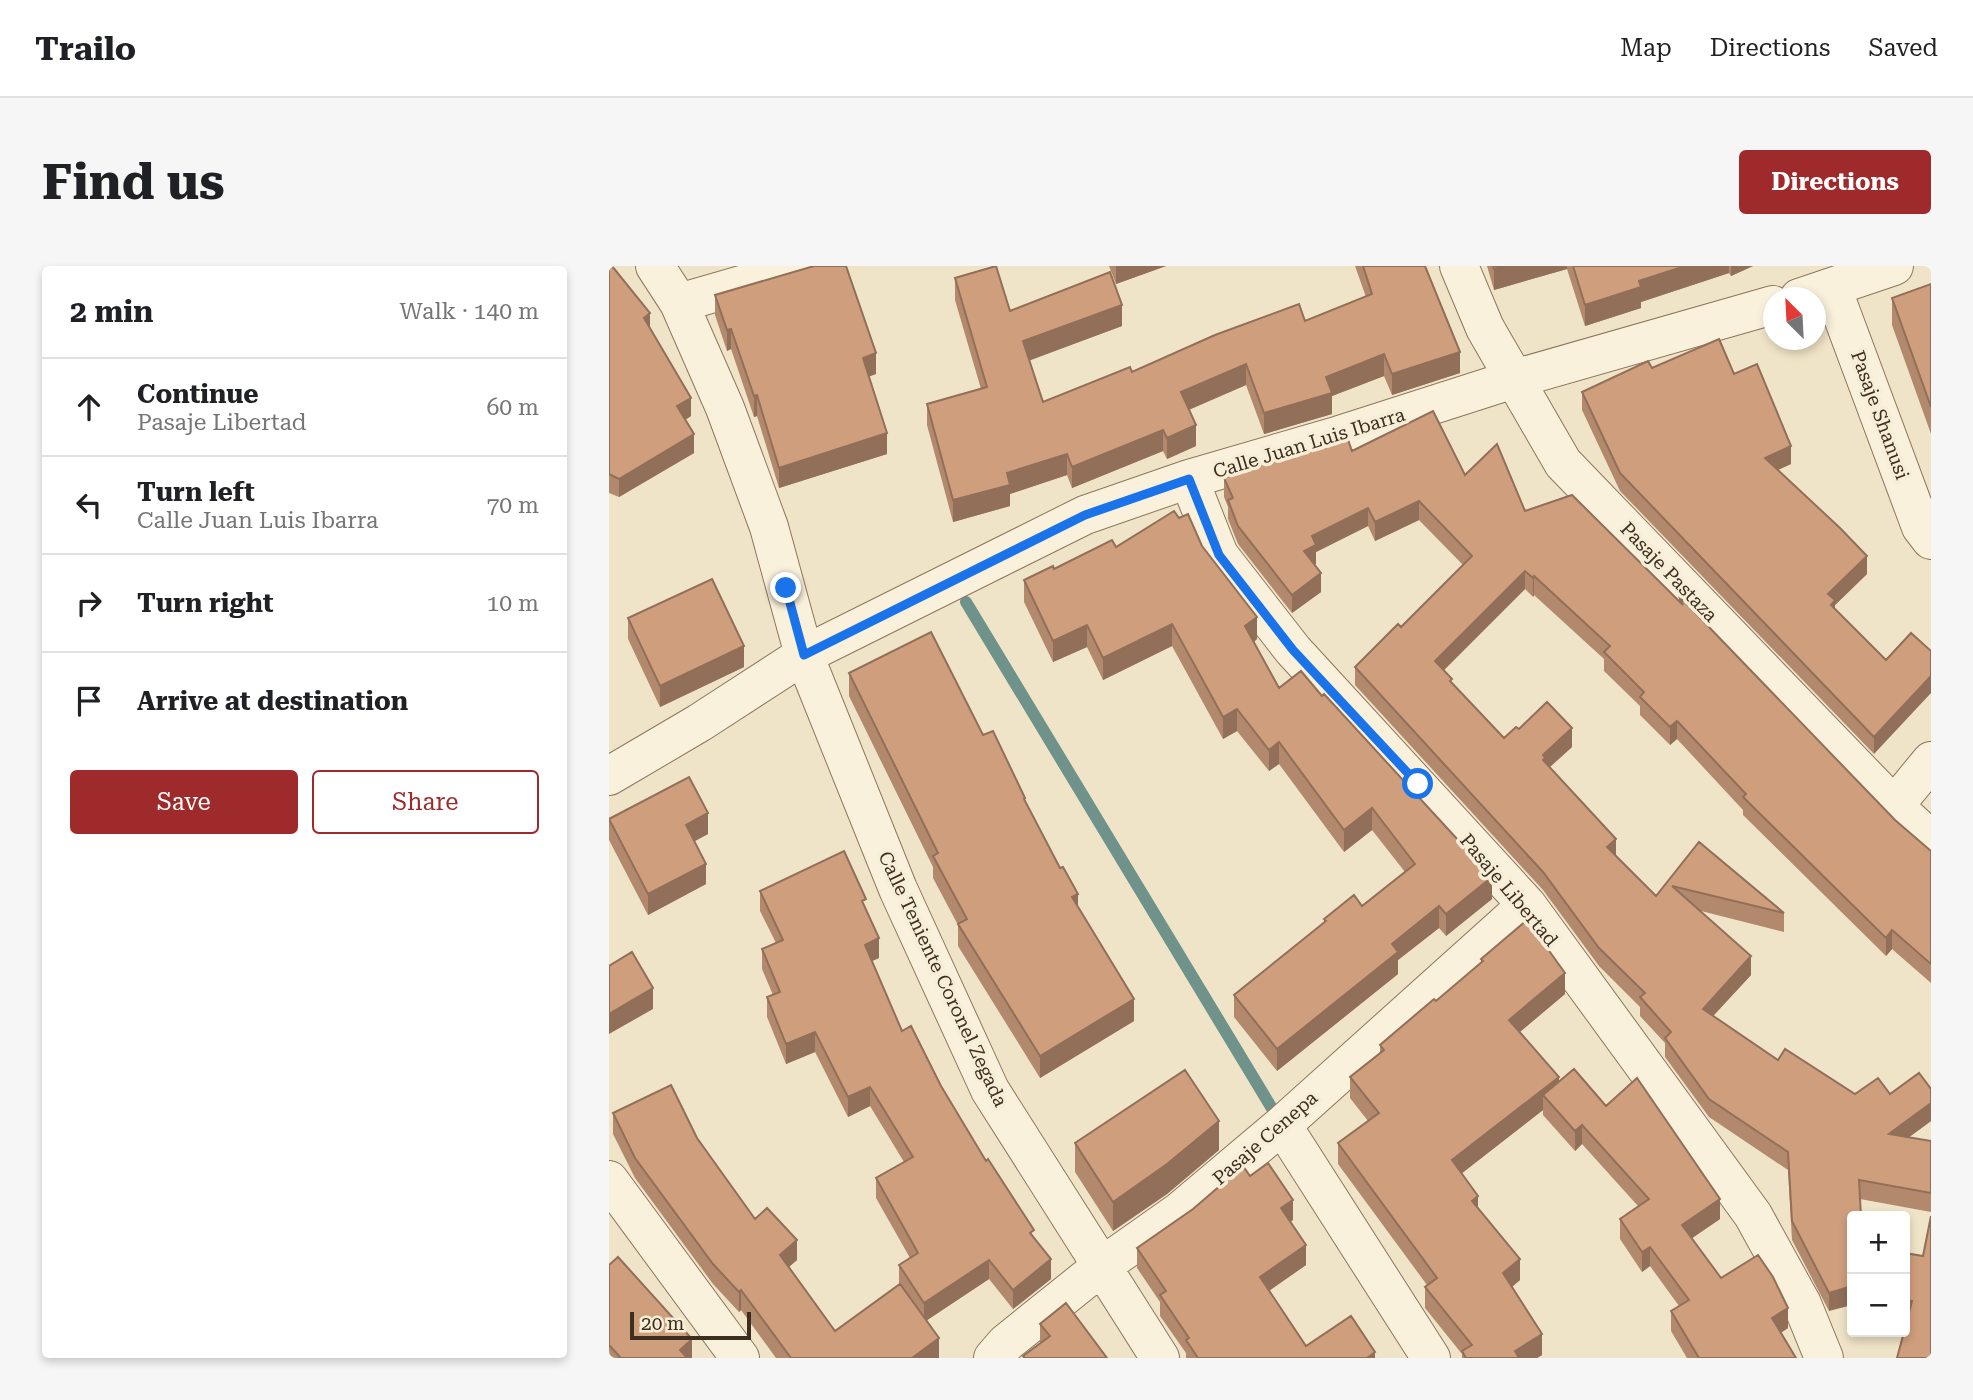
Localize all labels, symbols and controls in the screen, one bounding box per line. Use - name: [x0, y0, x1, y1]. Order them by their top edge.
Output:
- text: Trailo: [35, 29, 136, 68]
- text: Map: [1620, 34, 1672, 62]
- text: Directions: [1710, 34, 1830, 62]
- text: Saved: [1868, 34, 1938, 62]
- button: Directions: [1739, 150, 1931, 214]
- text: Find us: [42, 154, 225, 211]
- north arrow: [1763, 287, 1826, 350]
- text: 2 min: [70, 294, 153, 329]
- text: Walk · 140 m: [400, 298, 539, 325]
- street label: Pasaje Shanusi: [1846, 347, 1914, 483]
- text: Continue: [137, 379, 259, 409]
- icon: ahead: [70, 388, 108, 426]
- text: 60 m: [486, 394, 539, 421]
- street label: Calle Juan Luis Ibarra: [1210, 403, 1408, 483]
- text: Pasaje Libertad: [137, 409, 307, 436]
- text: Turn left: [137, 477, 255, 507]
- icon: left: [70, 486, 108, 524]
- text: 70 m: [486, 492, 539, 519]
- text: Calle Juan Luis Ibarra: [137, 507, 378, 534]
- street label: Pasaje Pastaza: [1616, 517, 1723, 627]
- route end: [770, 572, 801, 603]
- icon: right: [70, 584, 108, 622]
- text: Turn right: [137, 588, 273, 618]
- text: 10 m: [486, 590, 539, 617]
- icon: arrive: [70, 682, 108, 720]
- text: Arrive at destination: [137, 686, 408, 716]
- route start: [1402, 768, 1433, 799]
- button: Save: [70, 770, 298, 834]
- button: Share: [312, 770, 539, 834]
- street label: Pasaje Libertad: [1455, 829, 1563, 951]
- street label: Calle Teniente Coronel Zegada: [874, 848, 1013, 1111]
- street label: Pasaje Cenepa: [1208, 1086, 1323, 1190]
- map controls: [1847, 1211, 1910, 1337]
- button: +: [1847, 1211, 1910, 1274]
- button: −: [1847, 1274, 1910, 1337]
- scale bar: [630, 1309, 751, 1341]
- text: 20 m: [641, 1312, 684, 1335]

